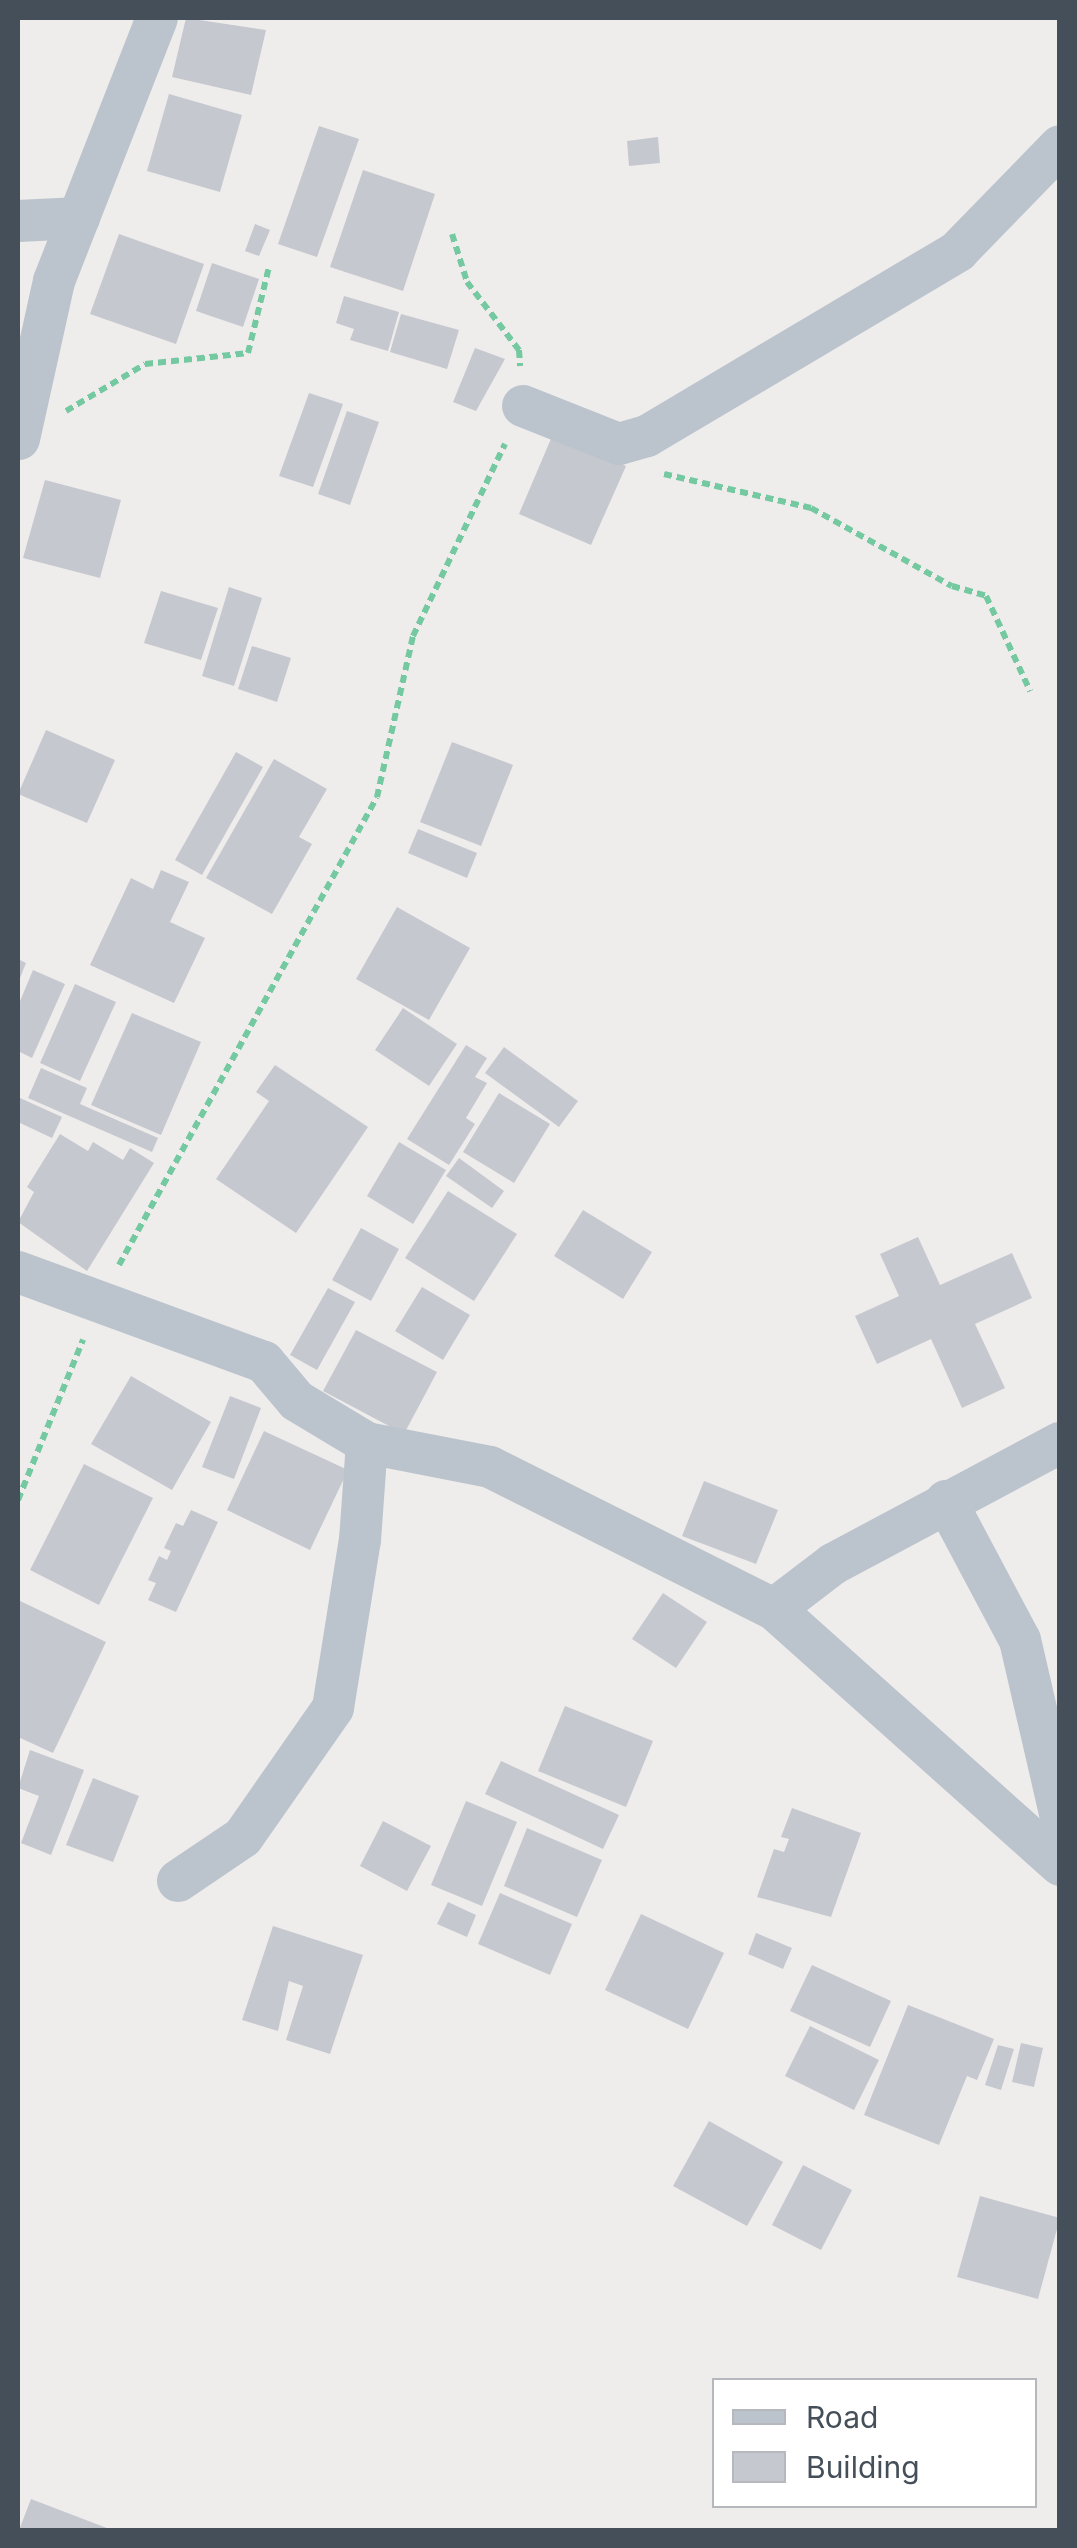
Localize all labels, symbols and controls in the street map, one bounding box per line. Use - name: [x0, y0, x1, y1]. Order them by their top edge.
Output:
- legend: [712, 2378, 1037, 2508]
- text: Road: [806, 2399, 878, 2435]
- text: Building: [806, 2449, 920, 2485]

